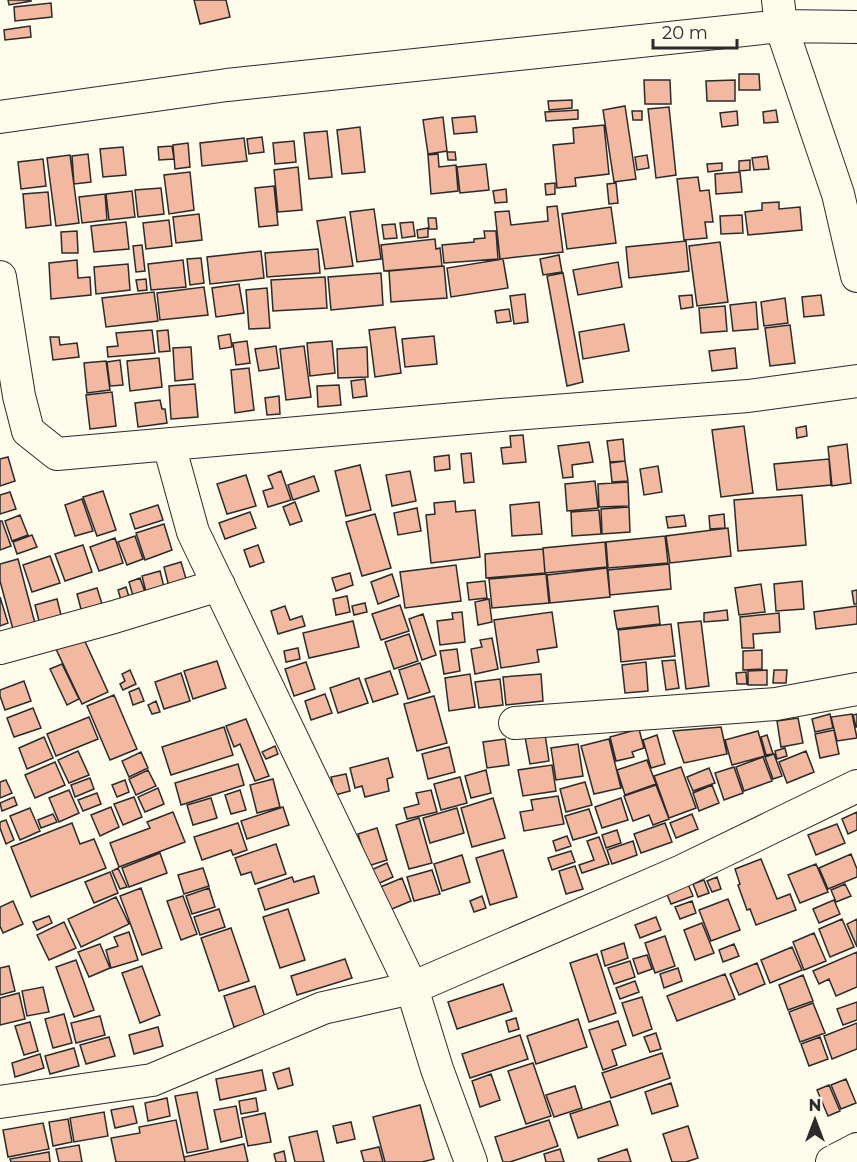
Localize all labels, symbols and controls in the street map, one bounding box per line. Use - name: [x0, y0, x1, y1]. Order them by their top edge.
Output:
- scale bar: [653, 12, 737, 50]
- text: 20 m: [662, 22, 708, 44]
- north arrow: [785, 1090, 845, 1150]
- text: N: [809, 1096, 821, 1115]

